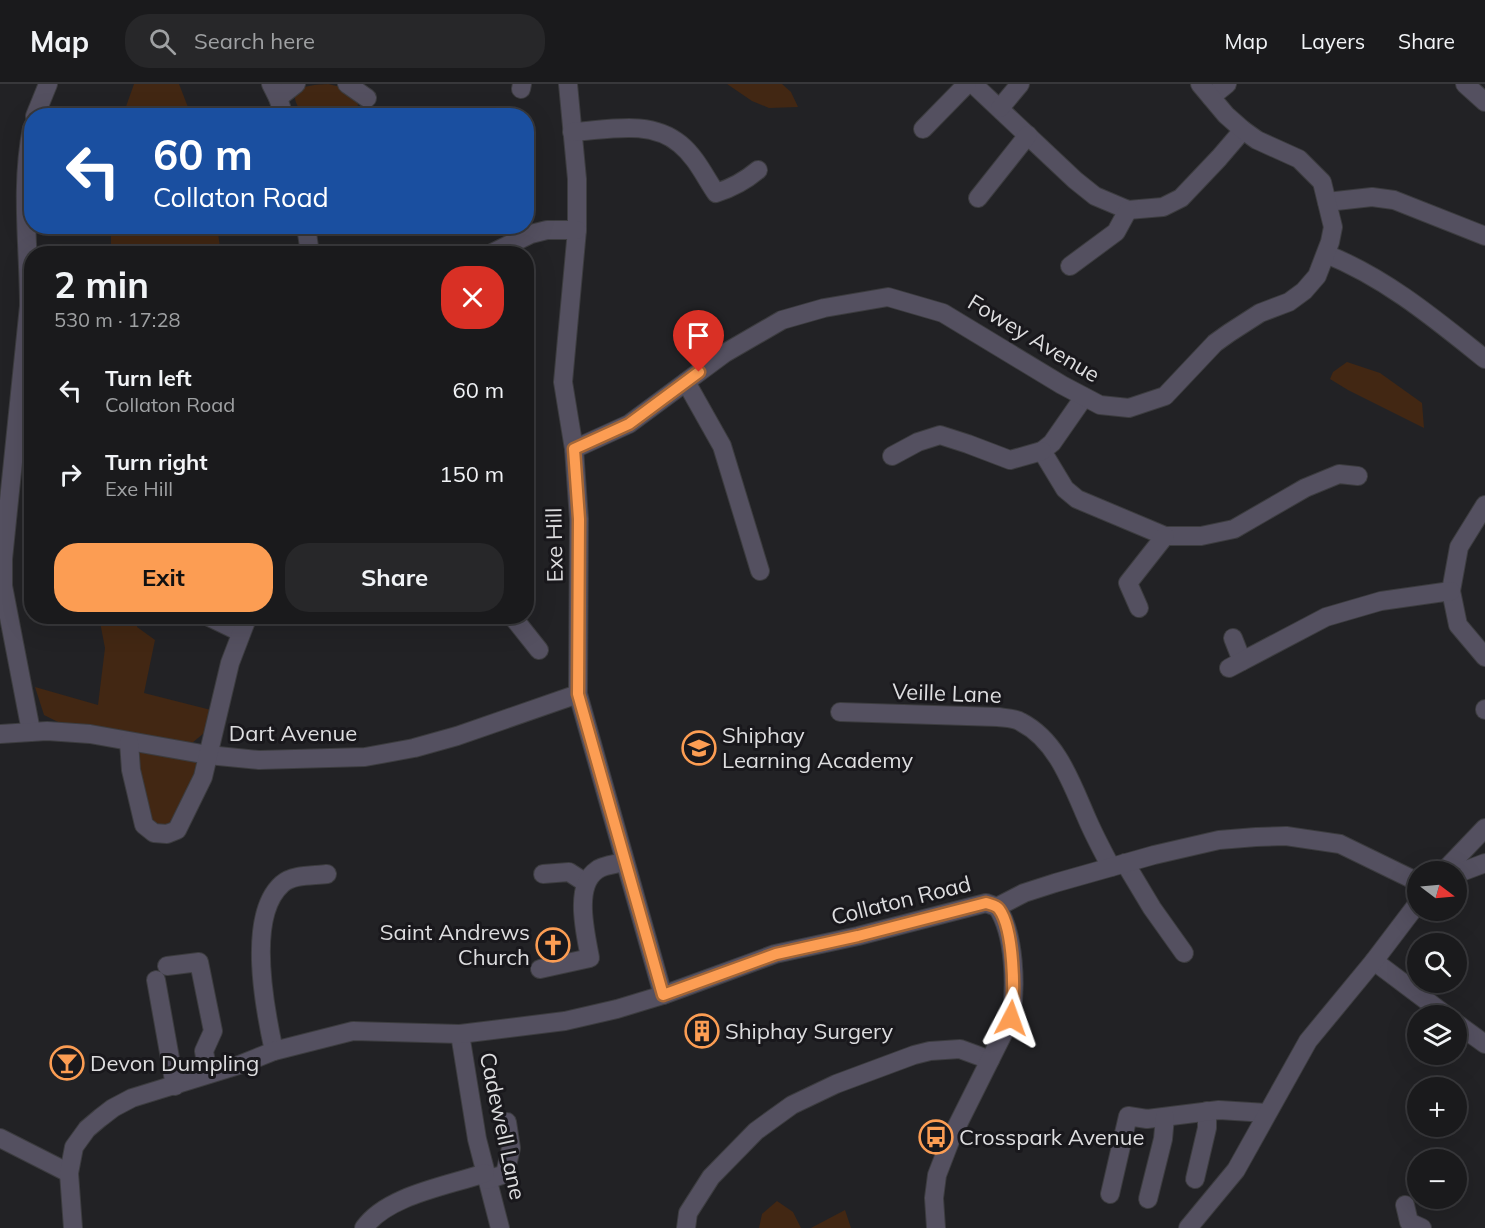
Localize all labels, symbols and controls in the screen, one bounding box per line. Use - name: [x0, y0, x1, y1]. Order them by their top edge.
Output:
- search box: [125, 14, 545, 68]
- text: Map: [30, 24, 89, 59]
- icon: search: [146, 25, 179, 58]
- text: Search here: [194, 27, 315, 55]
- text: Map: [1225, 28, 1268, 54]
- text: Layers: [1301, 28, 1365, 54]
- text: Share: [1398, 28, 1455, 54]
- text: 60 m: [153, 128, 253, 181]
- icon: left: [54, 132, 132, 210]
- text: Collaton Road: [153, 180, 329, 214]
- text: 2 min: [54, 262, 149, 307]
- button: close: [441, 266, 504, 329]
- street label: Fowey Avenue: [963, 288, 1105, 388]
- text: 530 m · 17:28: [54, 307, 180, 332]
- pin: [673, 310, 724, 372]
- icon: arrive: [682, 319, 715, 352]
- text: Turn left: [105, 364, 192, 392]
- icon: left: [54, 374, 87, 407]
- text: 60 m: [453, 376, 504, 404]
- text: Collaton Road: [105, 392, 235, 417]
- text: Turn right: [105, 448, 208, 476]
- icon: right: [54, 458, 87, 491]
- text: 150 m: [439, 460, 504, 488]
- text: Exe Hill: [105, 476, 173, 501]
- street label: Exe Hill: [539, 507, 569, 583]
- button: Exit: [54, 543, 273, 612]
- button: Share: [285, 543, 504, 612]
- street label: Veille Lane: [892, 677, 1002, 709]
- street label: Dart Avenue: [229, 719, 357, 747]
- place label: Shiphay Learning Academy: [722, 721, 913, 774]
- school or university icon: Shiphay Learning Academy: [681, 730, 717, 766]
- north arrow: [1407, 861, 1467, 921]
- map controls: [1407, 861, 1467, 1209]
- street label: Collaton Road: [828, 869, 974, 931]
- place label: Saint Andrews Church: [380, 918, 530, 971]
- church icon: Saint Andrews Church: [535, 927, 571, 963]
- button: search: [1407, 933, 1467, 993]
- position arrow: [979, 986, 1043, 1050]
- button: layers: [1407, 1005, 1467, 1065]
- building icon: Shiphay Surgery: [684, 1013, 720, 1049]
- place label: Shiphay Surgery: [725, 1017, 894, 1045]
- bar icon: Devon Dumpling: [49, 1045, 85, 1081]
- place label: Devon Dumpling: [90, 1049, 259, 1077]
- street label: Cadewell Lane: [474, 1050, 532, 1202]
- button: +: [1407, 1077, 1467, 1137]
- bus stop icon: Crosspark Avenue: [918, 1119, 954, 1155]
- place label: Crosspark Avenue: [959, 1123, 1144, 1151]
- button: −: [1407, 1149, 1467, 1209]

